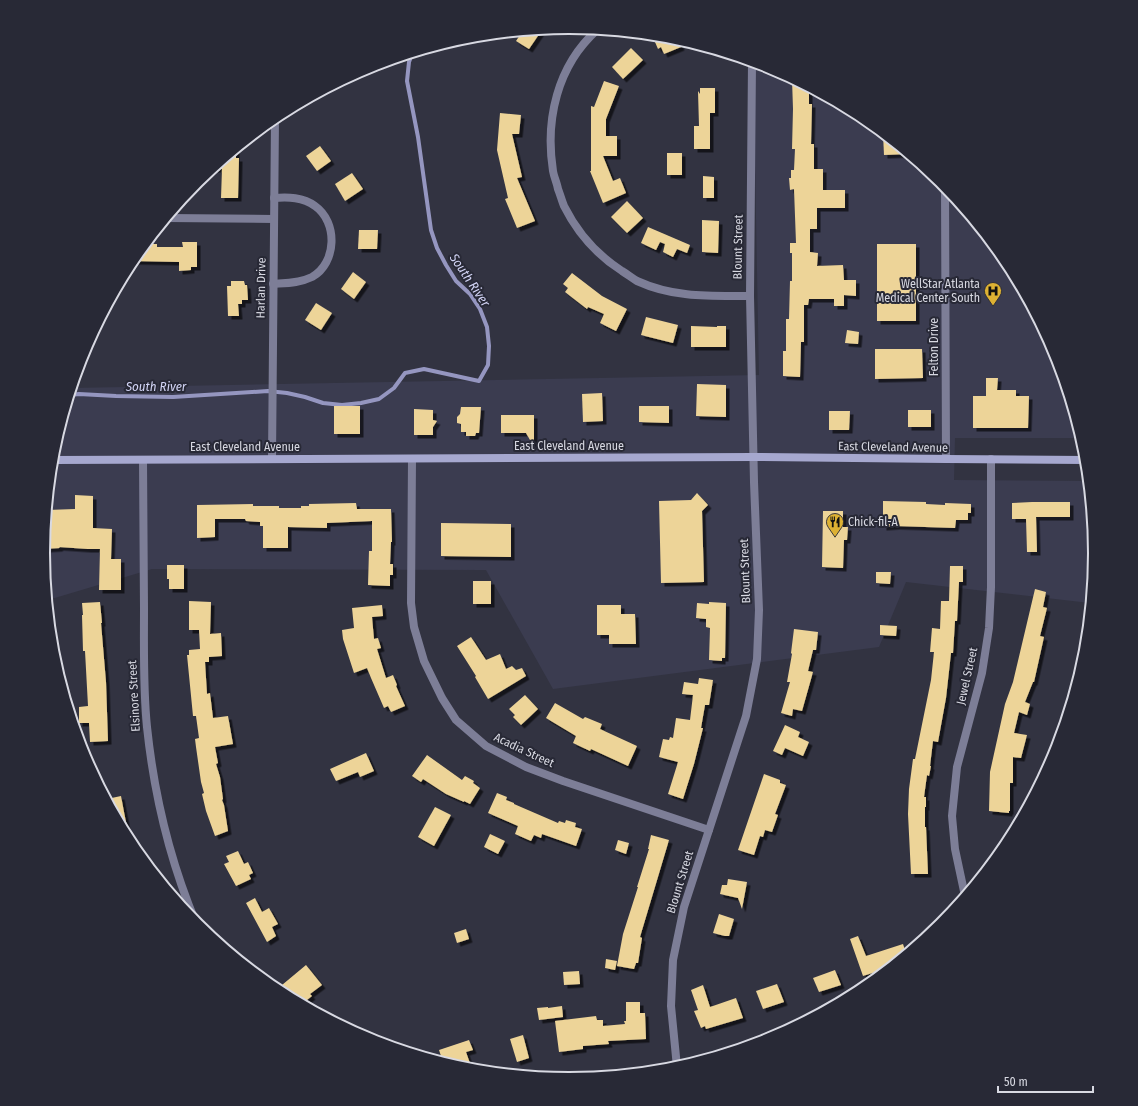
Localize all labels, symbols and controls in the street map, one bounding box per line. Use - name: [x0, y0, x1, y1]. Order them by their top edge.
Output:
- street label: Blount Street: [730, 214, 746, 280]
- water label: South River: [446, 250, 493, 310]
- street label: Harlan Drive: [253, 257, 269, 319]
- place label: WellStar Atlanta Medical Center South: [876, 277, 980, 305]
- hospital icon: WellStar Atlanta Medical Center South: [983, 281, 1003, 306]
- street label: Felton Drive: [927, 318, 941, 376]
- water label: South River: [125, 379, 187, 394]
- street label: East Cleveland Avenue: [514, 439, 624, 453]
- street label: East Cleveland Avenue: [838, 439, 948, 455]
- street label: East Cleveland Avenue: [190, 440, 300, 454]
- restaurant icon: Chick-fil-A: [825, 512, 845, 537]
- place label: Chick-fil-A: [848, 515, 899, 529]
- street label: Blount Street: [737, 538, 753, 604]
- street label: Jewel Street: [954, 646, 980, 706]
- street label: Elsinore Street: [125, 660, 143, 732]
- street label: Acadia Street: [492, 730, 556, 770]
- street label: Blount Street: [664, 849, 696, 915]
- scale bar: [998, 1068, 1093, 1094]
- text: 50 m: [1004, 1075, 1028, 1089]

